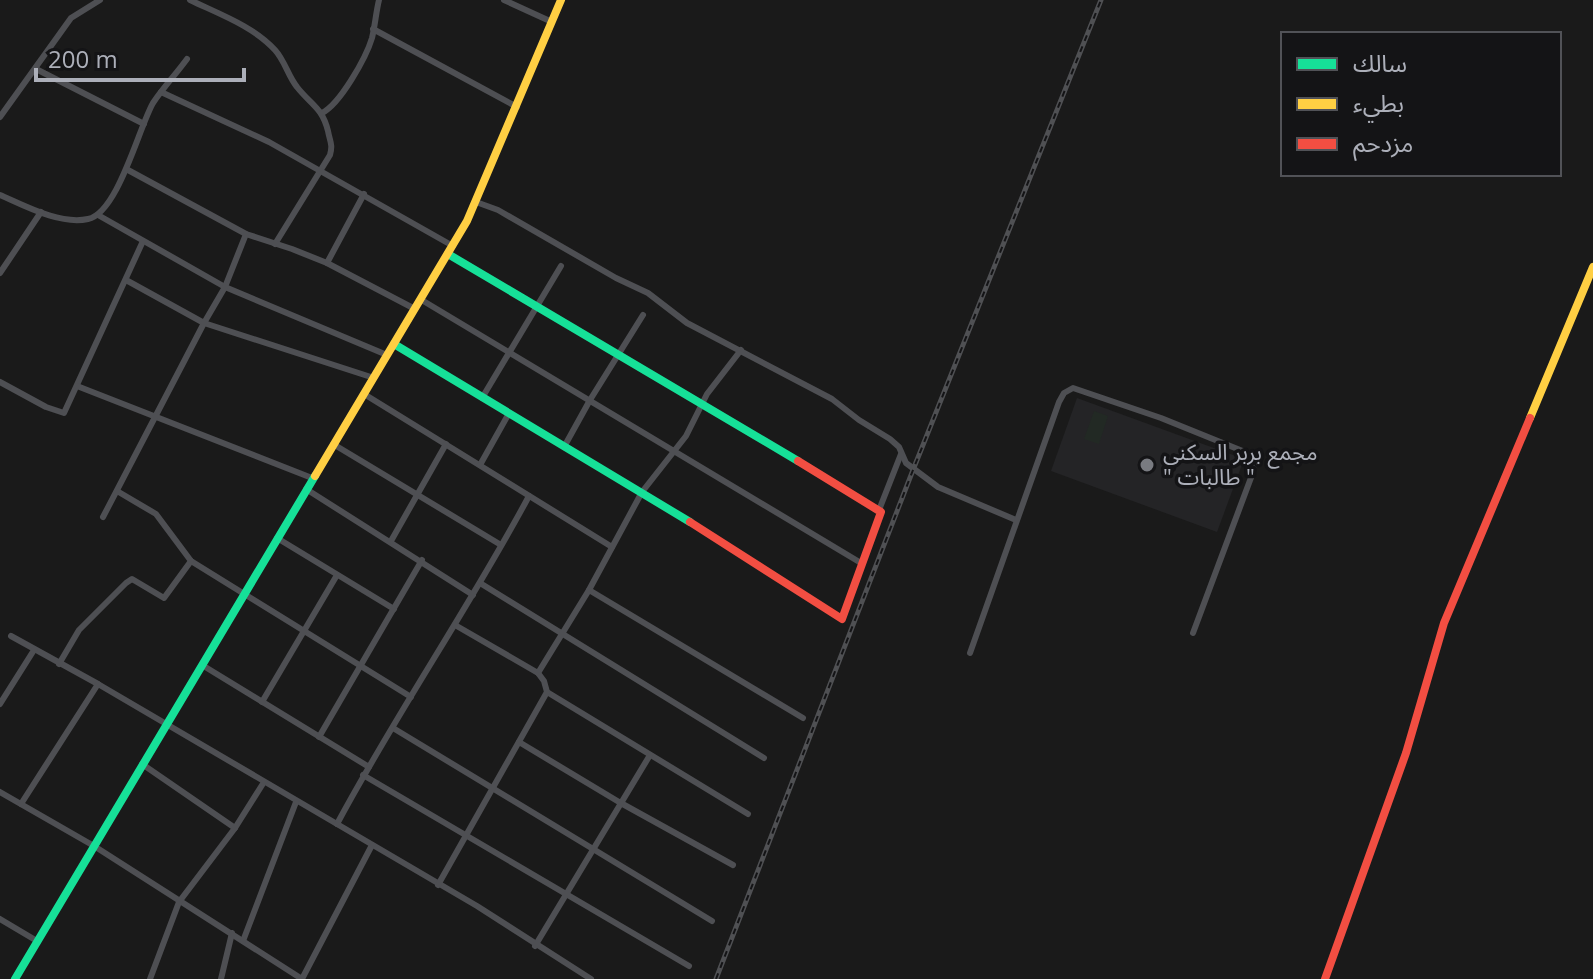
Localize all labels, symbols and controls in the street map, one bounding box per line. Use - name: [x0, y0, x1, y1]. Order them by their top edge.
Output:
- scale bar: [36, 32, 244, 82]
- legend: [1281, 32, 1561, 176]
- text: 200 m: [48, 42, 118, 75]
- text: سالك: [1353, 46, 1407, 79]
- text: بطيء: [1353, 86, 1404, 123]
- text: مزدحم: [1353, 126, 1413, 161]
- place label: مجمع بربر السكني " طالبات ": [1163, 436, 1318, 491]
- marker: مجمع بربر السكني " طالبات ": [1138, 456, 1156, 474]

